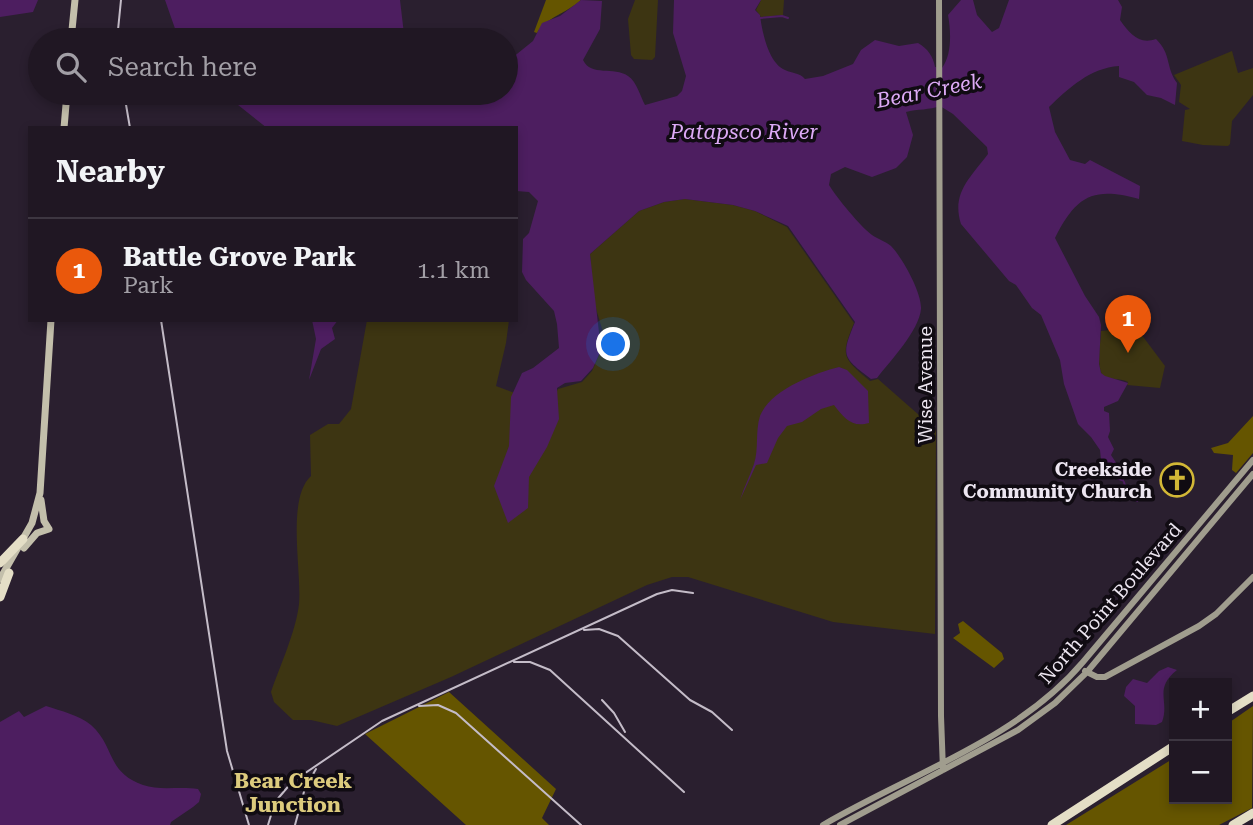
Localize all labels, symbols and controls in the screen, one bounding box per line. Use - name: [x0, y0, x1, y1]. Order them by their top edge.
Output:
- search box: [28, 28, 518, 105]
- icon: search: [52, 48, 90, 86]
- text: Search here: [108, 52, 257, 82]
- water label: Bear Creek: [873, 69, 985, 113]
- water label: Patapsco River: [669, 120, 818, 144]
- text: Nearby: [56, 154, 165, 189]
- text: Battle Grove Park: [123, 242, 356, 272]
- text: 1: [73, 257, 85, 284]
- text: 1.1 km: [417, 257, 490, 284]
- text: Park: [123, 272, 174, 299]
- pin: 1: [1105, 295, 1151, 353]
- street label: Wise Avenue: [914, 326, 937, 444]
- your location: [596, 327, 630, 361]
- place label: Creekside Community Church: [963, 458, 1152, 503]
- church icon: Creekside Community Church: [1158, 461, 1196, 499]
- street label: North Point Boulevard: [1034, 518, 1187, 689]
- map controls: [1169, 678, 1232, 804]
- button: +: [1169, 678, 1232, 741]
- button: −: [1169, 741, 1232, 804]
- district label: Bear Creek Junction: [234, 769, 353, 817]

